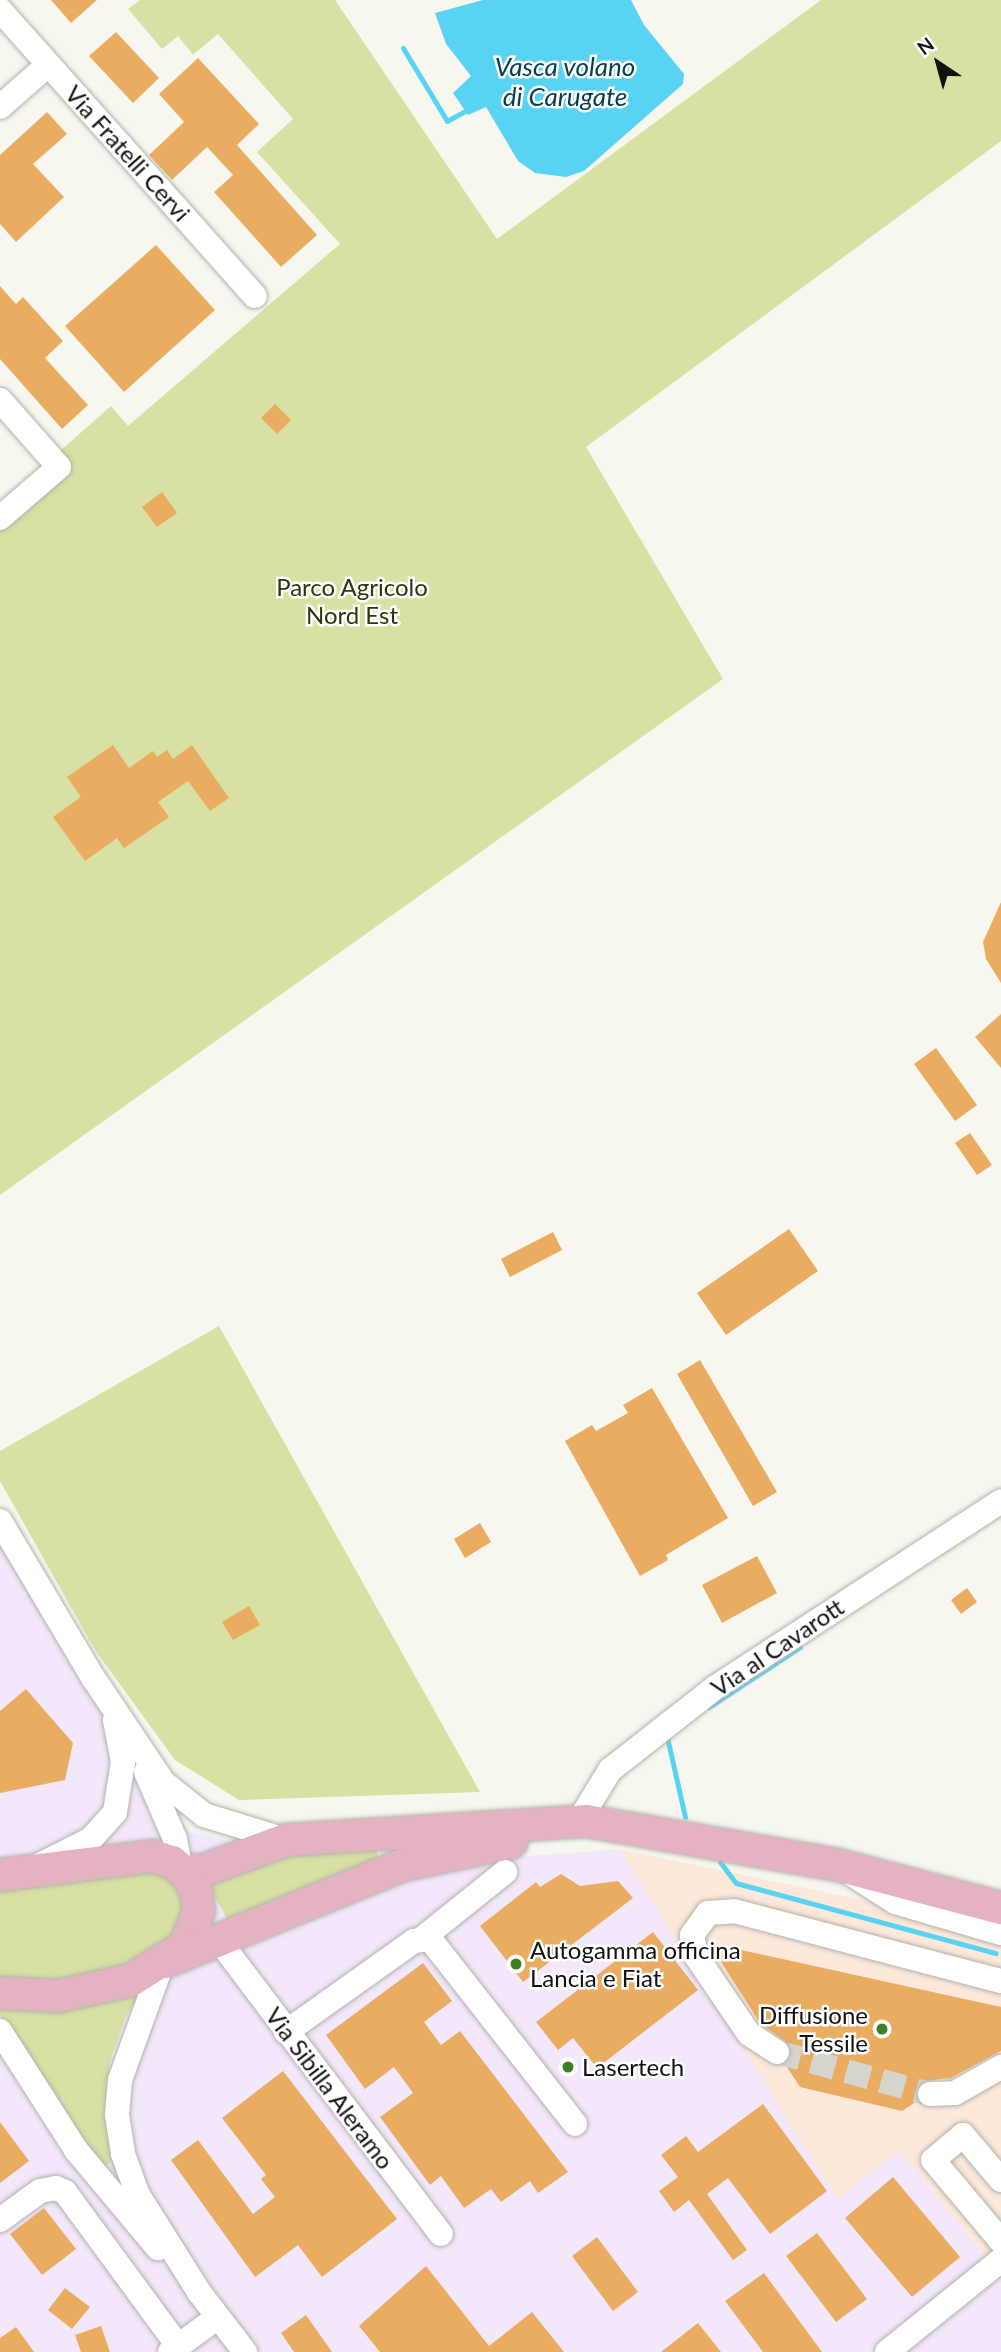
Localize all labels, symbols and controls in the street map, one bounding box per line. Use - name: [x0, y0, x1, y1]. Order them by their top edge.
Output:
- north arrow: [903, 28, 973, 98]
- text: N: [913, 32, 938, 59]
- water label: Vasca volano di Carugate: [494, 51, 636, 112]
- street label: Via Fratelli Cervi: [60, 79, 196, 227]
- park label: Parco Agricolo Nord Est: [276, 573, 428, 629]
- street label: Via al Cavarott: [705, 1592, 849, 1702]
- place label: Autogamma officina Lancia e Fiat: [530, 1936, 741, 1992]
- marker: Autogamma officina Lancia e Fiat: [508, 1956, 524, 1972]
- street label: Via Sibilla Aleramo: [260, 2001, 400, 2175]
- place label: Diffusione Tessile: [759, 2001, 868, 2057]
- marker: Diffusione Tessile: [874, 2021, 890, 2037]
- place label: Lasertech: [582, 2053, 684, 2081]
- marker: Lasertech: [560, 2059, 576, 2075]

